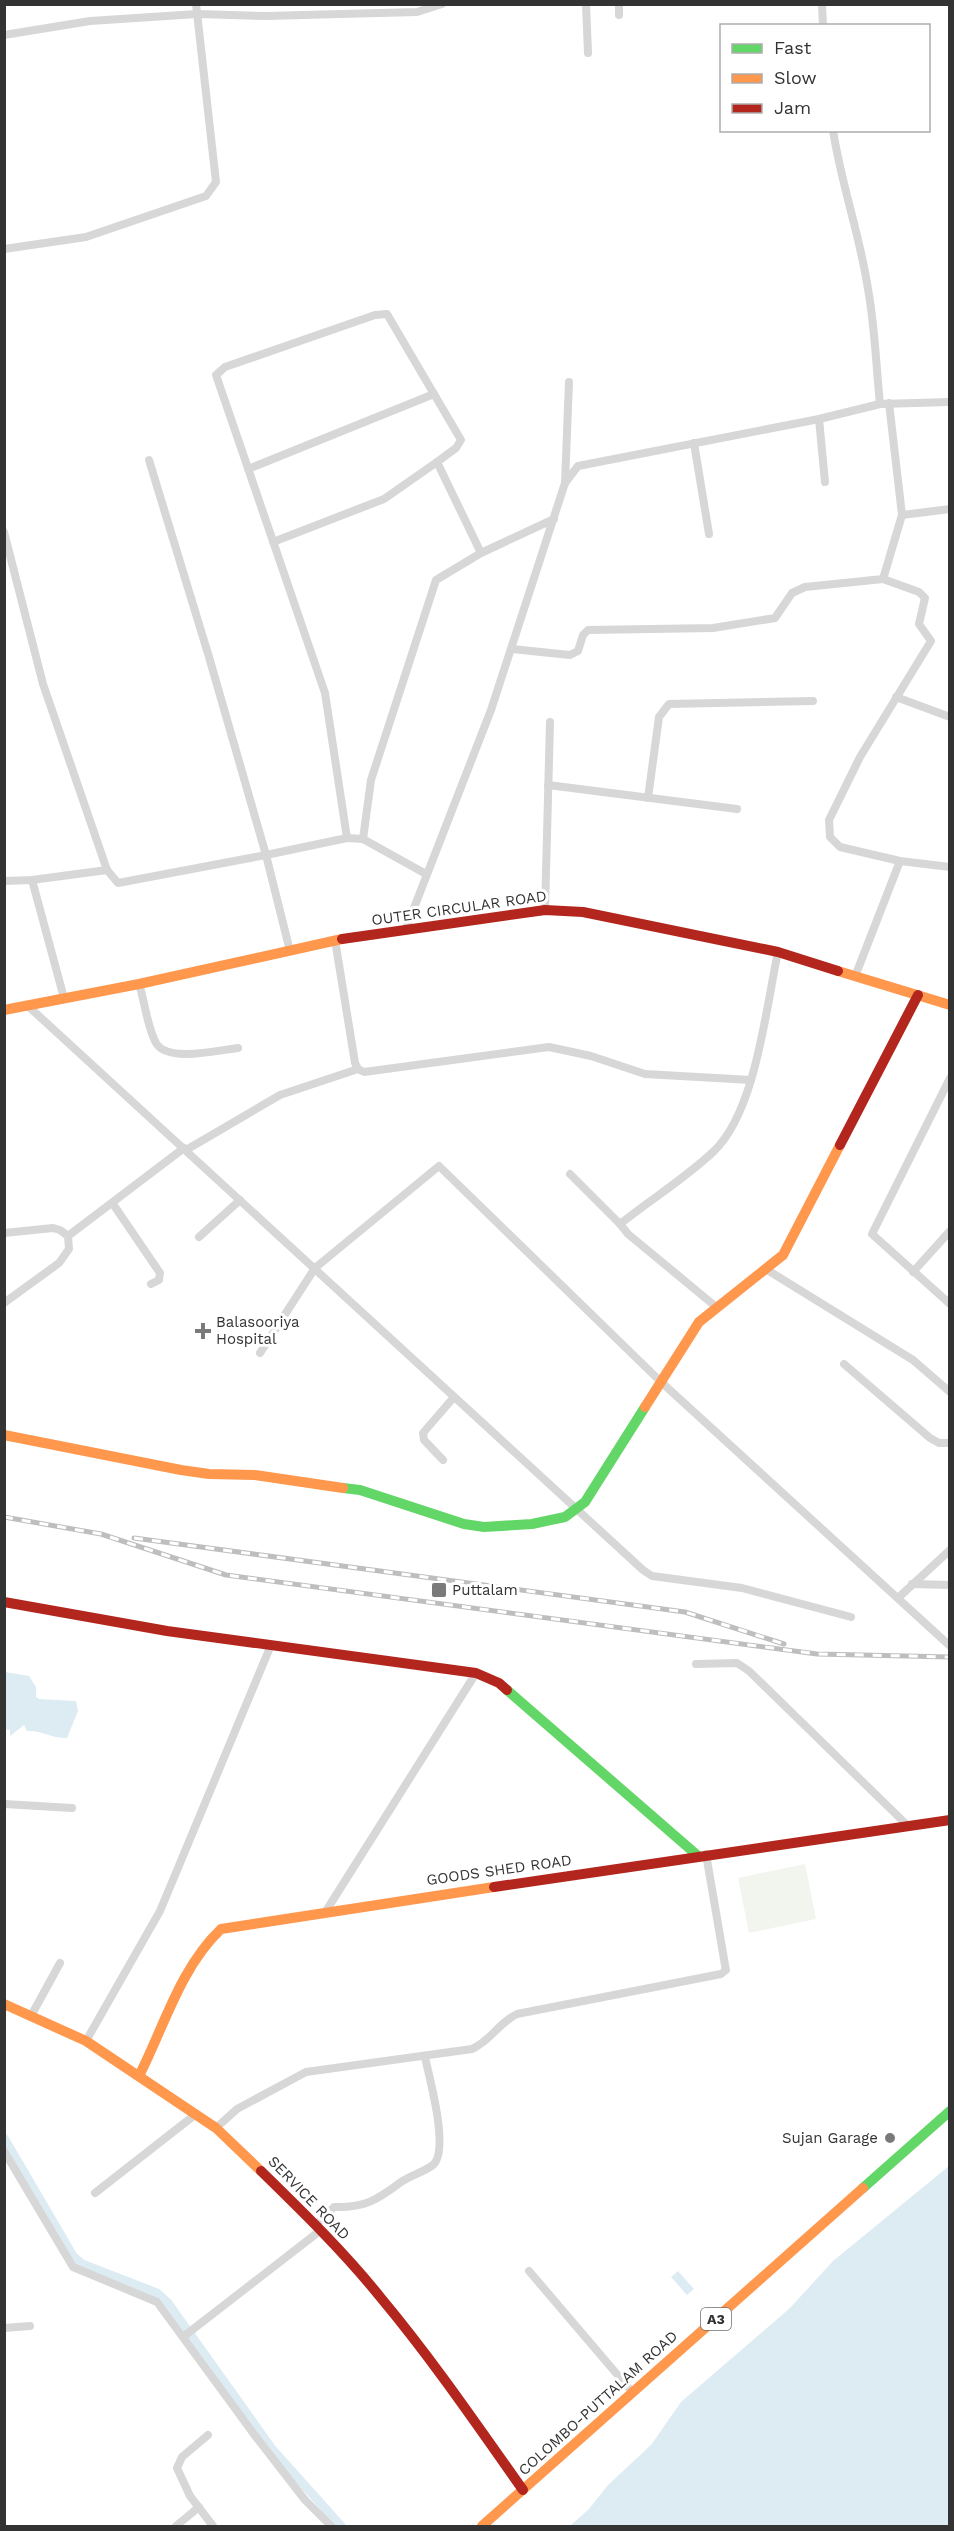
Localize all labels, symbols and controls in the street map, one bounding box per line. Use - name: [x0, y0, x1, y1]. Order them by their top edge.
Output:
- legend: [720, 24, 930, 132]
- text: Fast: [774, 37, 812, 58]
- text: Slow: [774, 67, 817, 88]
- text: Jam: [774, 97, 811, 118]
- street label: OUTER CIRCULAR ROAD: [370, 887, 548, 929]
- place label: Balasooriya Hospital: [216, 1313, 300, 1348]
- marker: Balasooriya Hospital: [194, 1322, 212, 1340]
- marker: Puttalam: [430, 1581, 448, 1599]
- place label: Puttalam: [452, 1581, 518, 1599]
- street label: GOODS SHED ROAD: [425, 1851, 573, 1889]
- place label: Sujan Garage: [782, 2129, 878, 2147]
- marker: Sujan Garage: [883, 2131, 897, 2145]
- street label: SERVICE ROAD: [264, 2152, 354, 2244]
- road number: A3: [701, 2308, 731, 2330]
- street label: COLOMBO-PUTTALAM ROAD: [515, 2327, 681, 2479]

